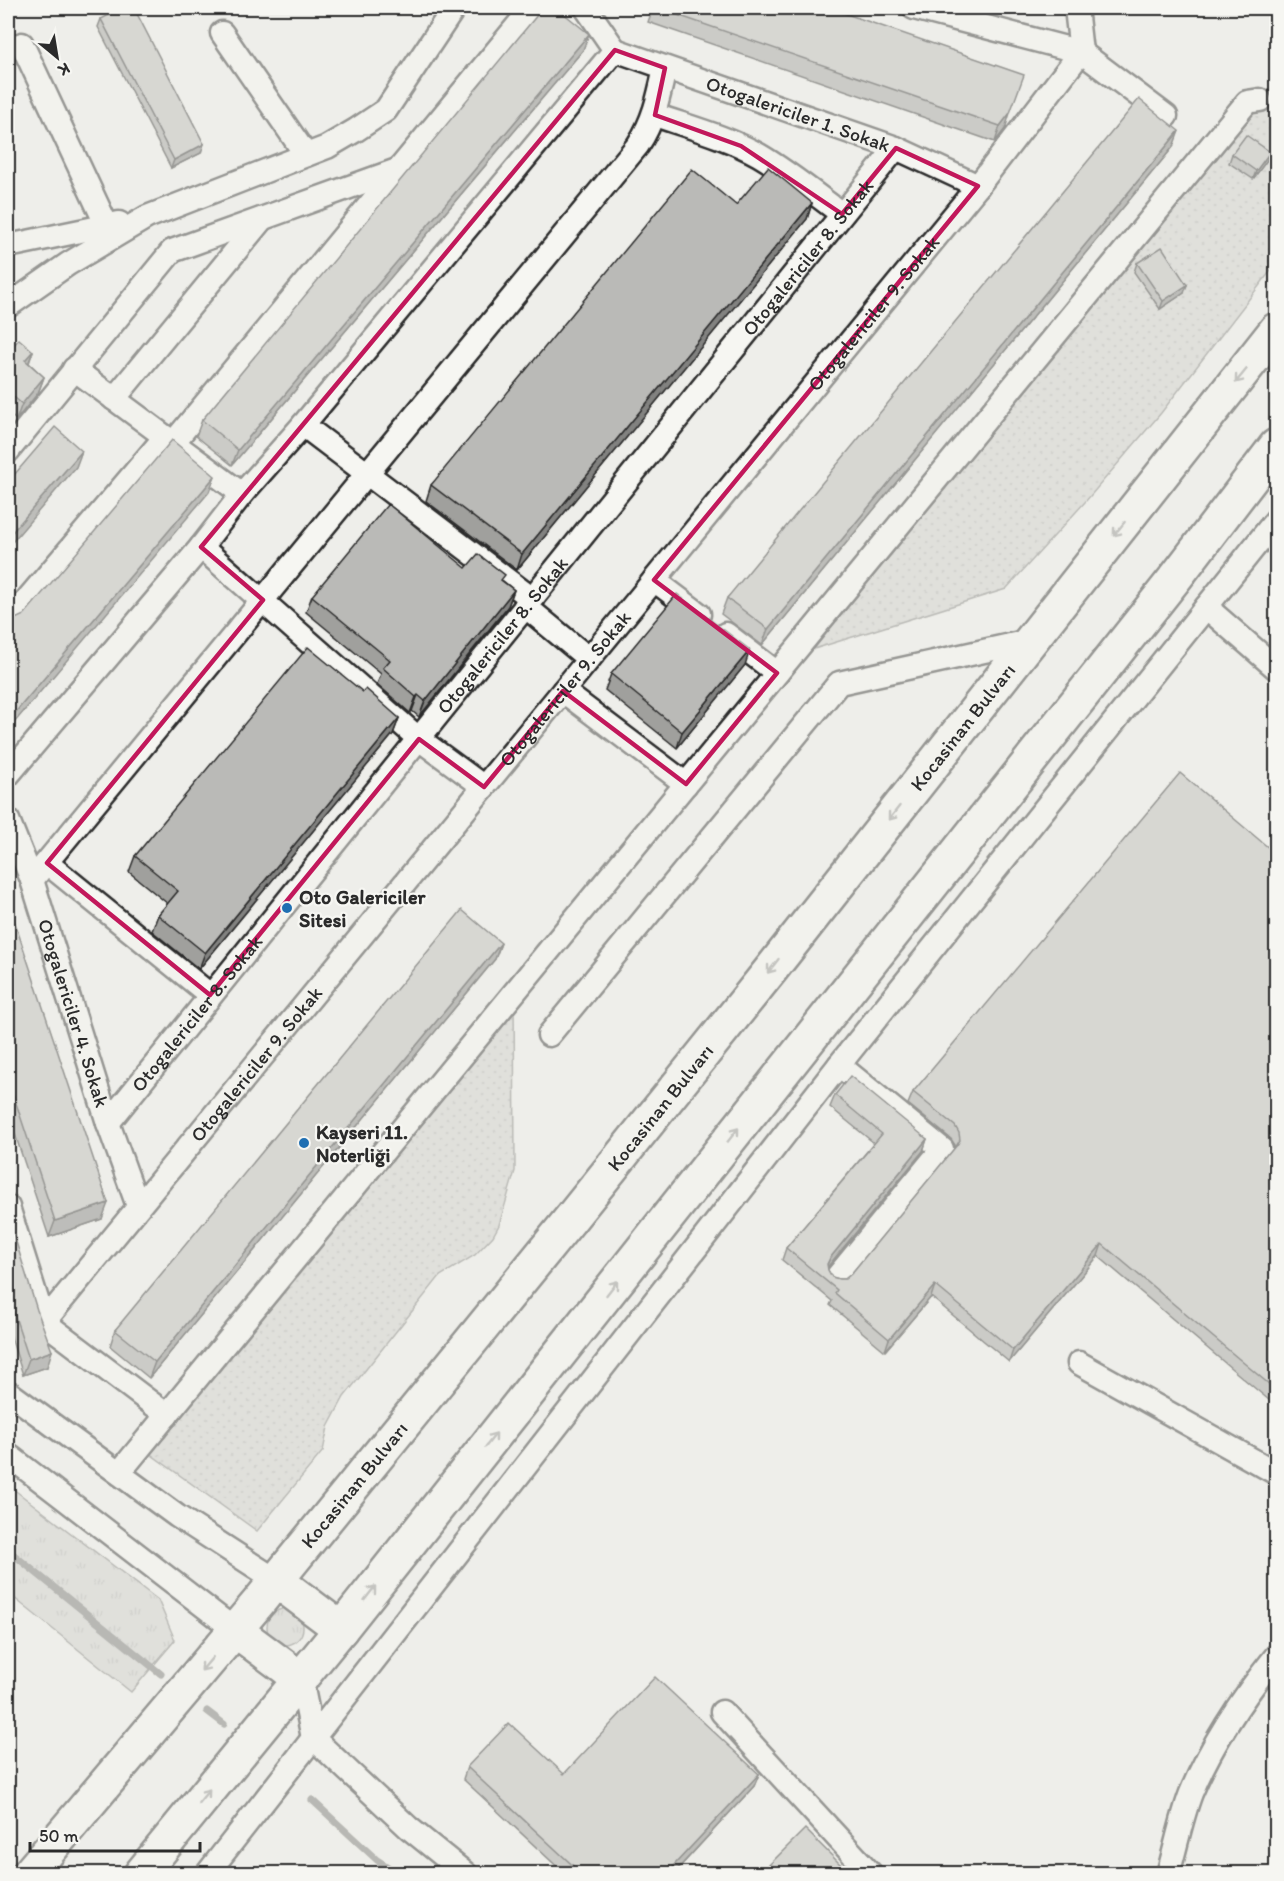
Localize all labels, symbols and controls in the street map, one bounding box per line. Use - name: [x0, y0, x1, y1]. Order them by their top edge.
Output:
- north arrow: [27, 27, 87, 87]
- text: K: [54, 59, 73, 81]
- street label: Otogalericiler 1. Sokak: [703, 71, 893, 157]
- street label: Otogalericiler 8. Sokak: [737, 174, 878, 341]
- street label: Otogalericiler 9. Sokak: [802, 230, 944, 396]
- one-way arrow: [1235, 368, 1248, 384]
- one-way arrow: [1113, 520, 1126, 536]
- street label: Otogalericiler 8. Sokak: [432, 552, 573, 719]
- street label: Otogalericiler 9. Sokak: [494, 606, 636, 771]
- street label: Kocasinan Bulvarı: [905, 658, 1020, 796]
- one-way arrow: [888, 805, 901, 821]
- place label: Oto Galericiler Sitesi: [299, 885, 427, 932]
- marker: Oto Galericiler Sitesi: [280, 901, 294, 915]
- street label: Otogalericiler 4. Sokak: [33, 916, 114, 1110]
- street label: Otogalericiler 8. Sokak: [126, 930, 267, 1097]
- one-way arrow: [767, 958, 780, 974]
- street label: Otogalericiler 9. Sokak: [185, 981, 327, 1147]
- street label: Kocasinan Bulvarı: [602, 1039, 718, 1176]
- place label: Kayseri 11. Noterliği: [316, 1120, 408, 1168]
- one-way arrow: [727, 1127, 740, 1143]
- marker: Kayseri 11. Noterliği: [297, 1136, 311, 1150]
- one-way arrow: [606, 1280, 619, 1296]
- street label: Kocasinan Bulvarı: [296, 1417, 413, 1553]
- one-way arrow: [484, 1433, 497, 1449]
- one-way arrow: [363, 1585, 376, 1601]
- one-way arrow: [200, 1656, 213, 1672]
- one-way arrow: [198, 1788, 211, 1804]
- scale bar: [30, 1815, 200, 1853]
- text: 50 m: [39, 1825, 79, 1847]

